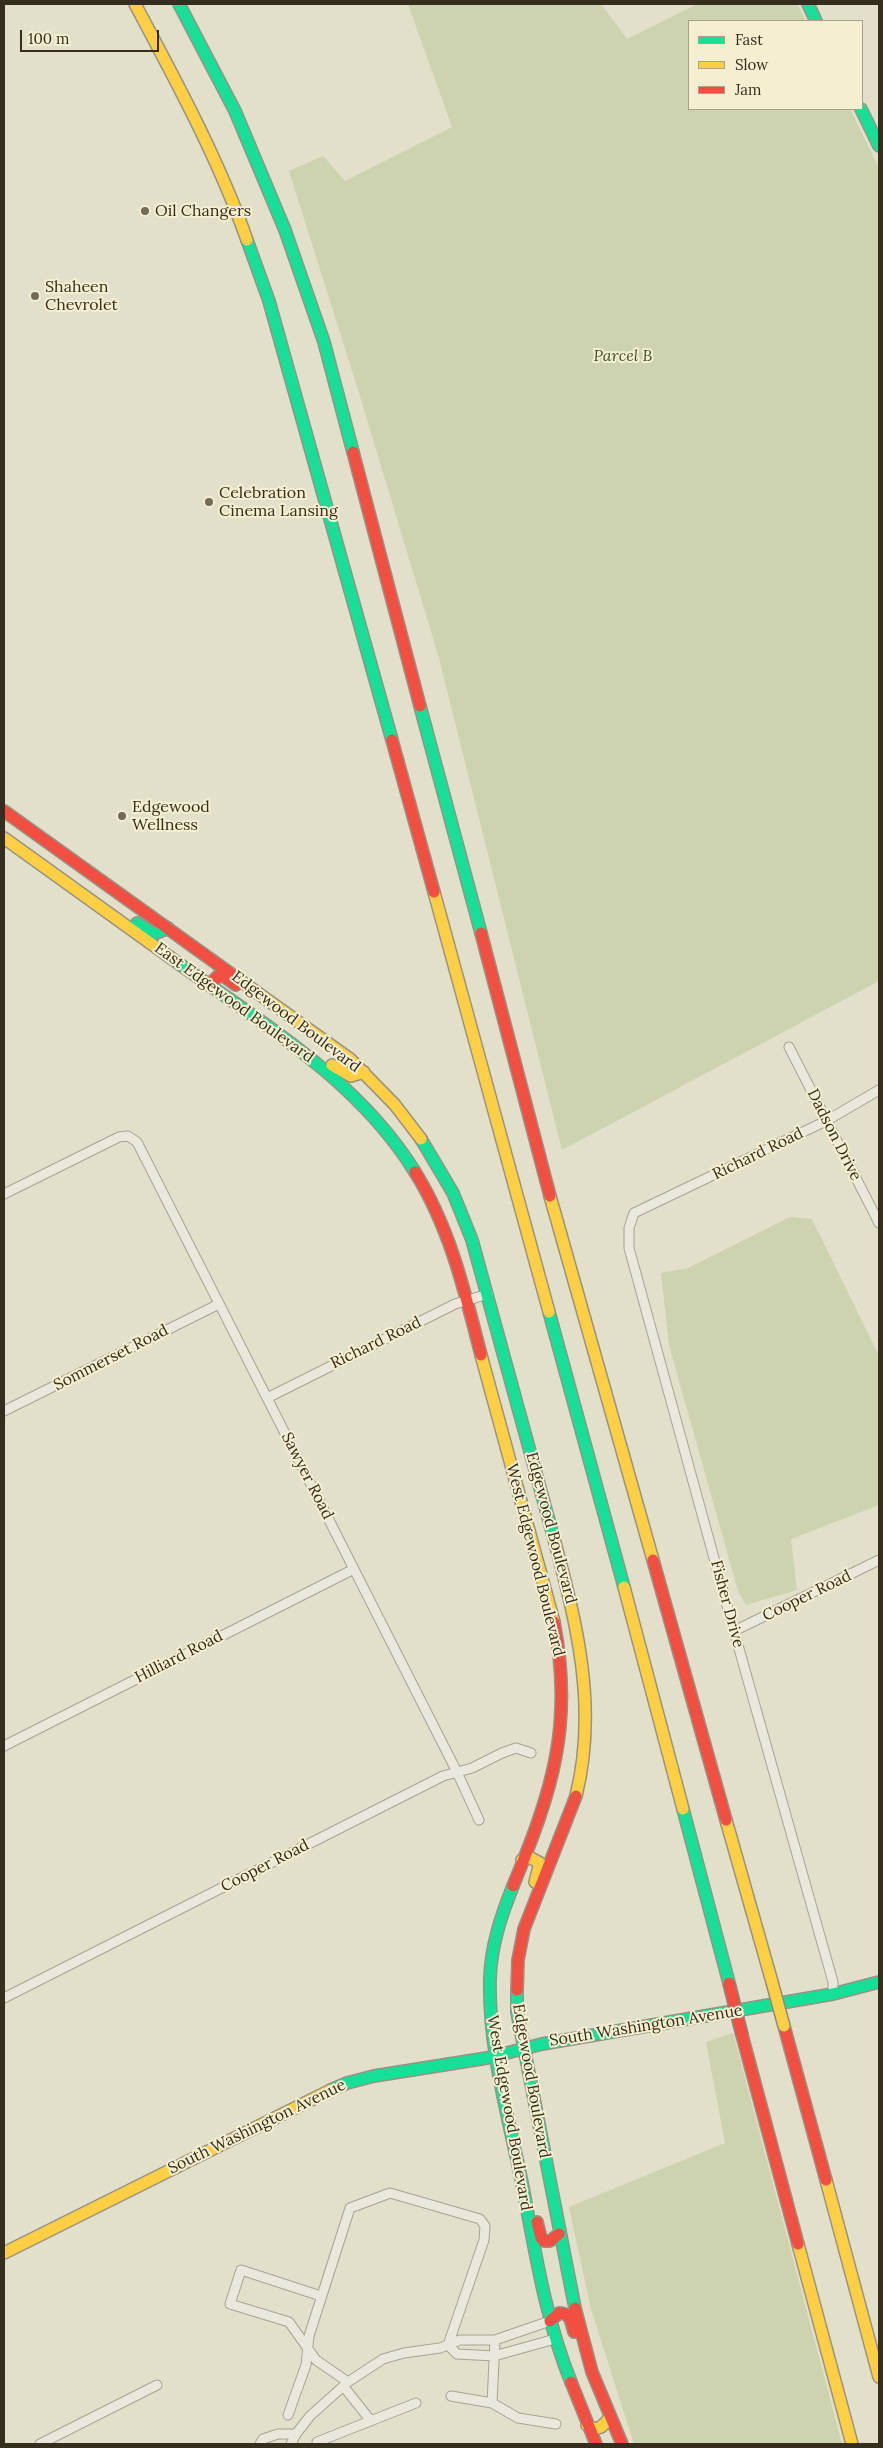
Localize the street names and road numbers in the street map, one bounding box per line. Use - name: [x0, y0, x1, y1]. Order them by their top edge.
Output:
- street label: East Edgewood Boulevard: [151, 939, 317, 1067]
- street label: Edgewood Boulevard: [228, 967, 364, 1077]
- street label: Dadson Drive: [803, 1086, 865, 1184]
- street label: Richard Road: [709, 1124, 807, 1184]
- street label: Richard Road: [327, 1313, 425, 1373]
- street label: Sommerset Road: [50, 1321, 172, 1395]
- street label: Sawyer Road: [277, 1429, 337, 1523]
- street label: Edgewood Boulevard: [521, 1450, 581, 1606]
- street label: West Edgewood Boulevard: [502, 1462, 568, 1658]
- street label: Fisher Drive: [706, 1558, 748, 1650]
- street label: Cooper Road: [759, 1566, 855, 1626]
- street label: Hilliard Road: [132, 1627, 226, 1687]
- street label: Cooper Road: [218, 1836, 312, 1896]
- street label: South Washington Avenue: [548, 2001, 744, 2051]
- street label: Edgewood Boulevard: [508, 2002, 554, 2160]
- street label: West Edgewood Boulevard: [482, 2014, 536, 2212]
- street label: South Washington Avenue: [165, 2076, 349, 2178]

